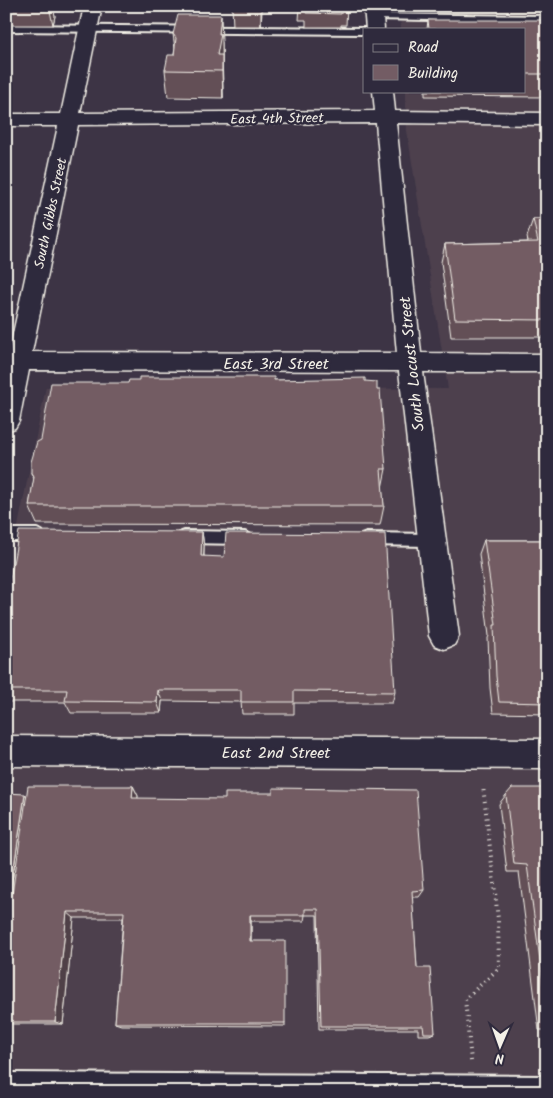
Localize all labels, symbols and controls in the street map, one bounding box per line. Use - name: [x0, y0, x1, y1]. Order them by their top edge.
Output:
- legend: [363, 28, 526, 92]
- text: Road: [408, 36, 439, 60]
- text: Building: [408, 62, 458, 86]
- street label: East 4th Street: [230, 107, 325, 131]
- street label: South Gibbs Street: [29, 155, 74, 271]
- street label: South Locust Street: [393, 294, 432, 432]
- street label: East 3rd Street: [223, 352, 330, 377]
- street label: East 2nd Street: [221, 741, 331, 766]
- north arrow: [476, 1020, 526, 1070]
- text: N: [495, 1047, 504, 1069]

